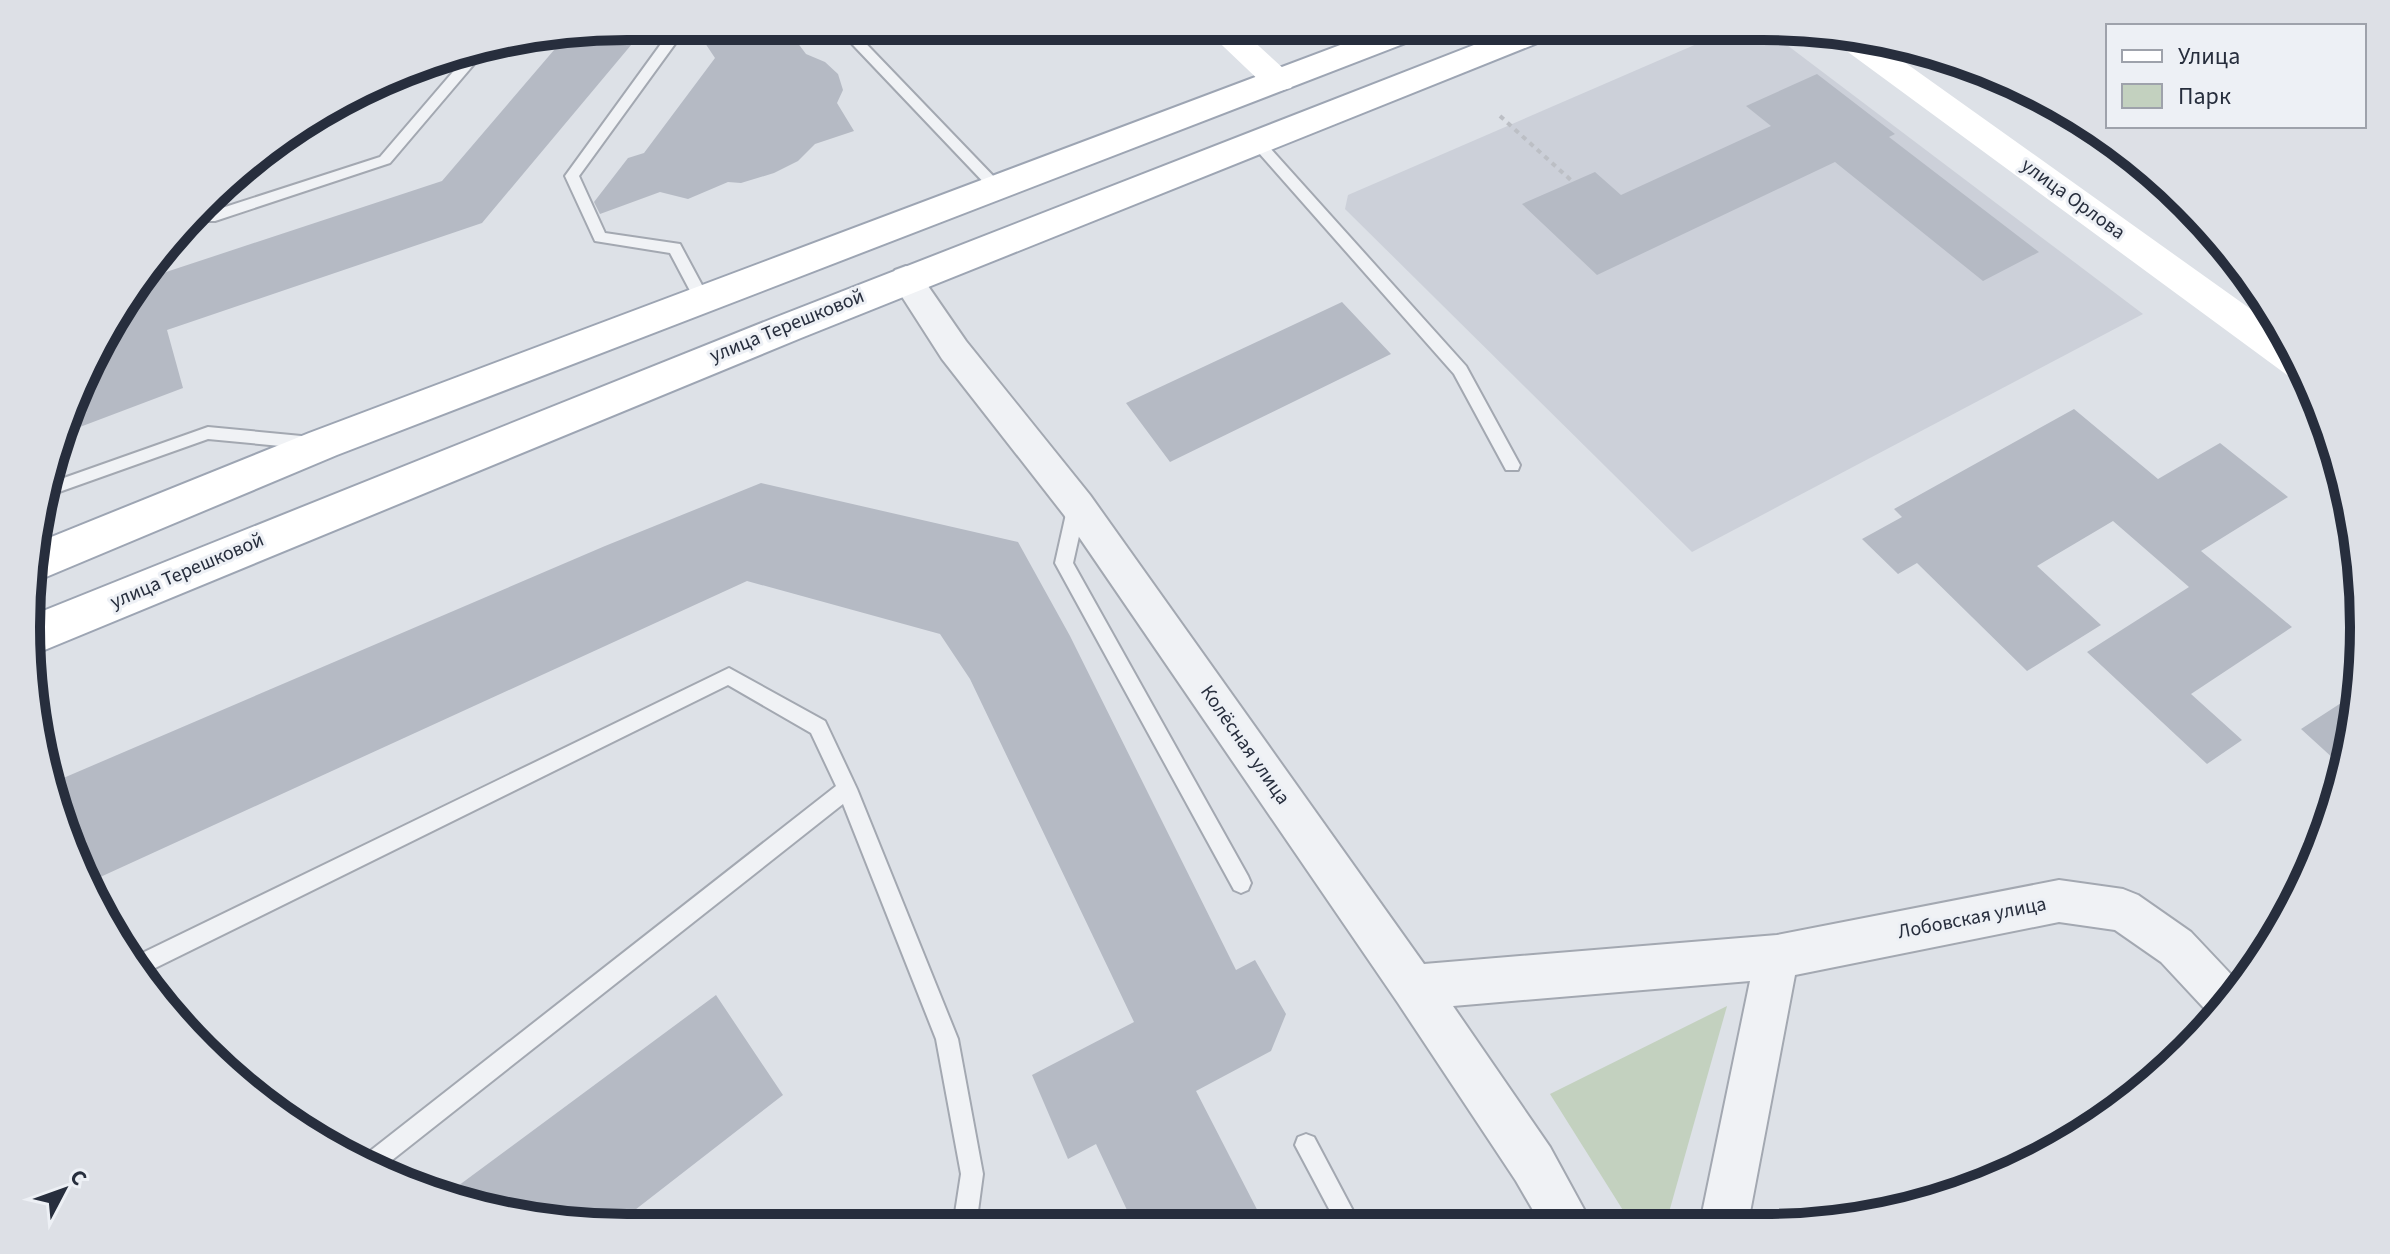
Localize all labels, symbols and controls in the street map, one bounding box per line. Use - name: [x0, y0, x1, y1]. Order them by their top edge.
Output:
- legend: [2106, 24, 2366, 128]
- text: Улица: [2178, 39, 2240, 74]
- text: Парк: [2178, 79, 2231, 114]
- street label: улица Орлова: [2015, 152, 2131, 246]
- street label: улица Терешковой: [706, 282, 868, 370]
- street label: улица Терешковой: [106, 526, 268, 616]
- street label: Колёсная улица: [1193, 680, 1297, 810]
- street label: Лобовская улица: [1895, 890, 2049, 946]
- north arrow: [24, 1150, 104, 1230]
- text: С: [62, 1162, 95, 1193]

